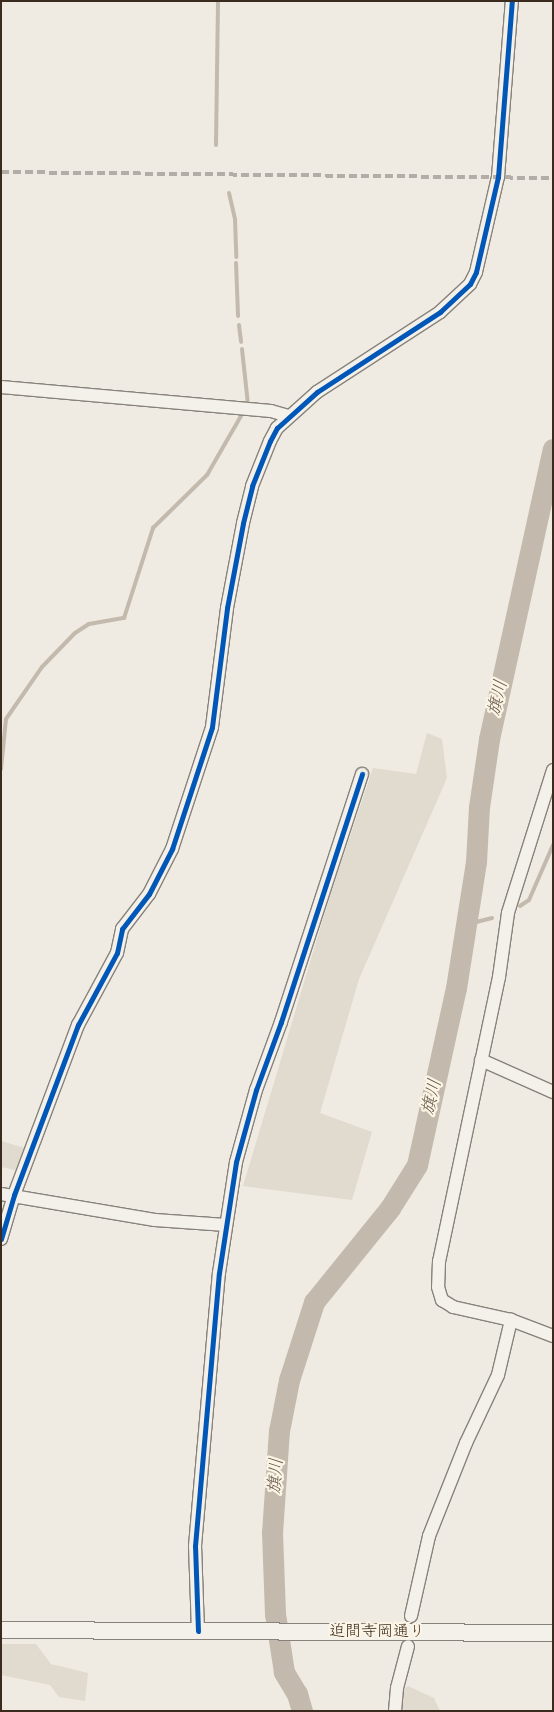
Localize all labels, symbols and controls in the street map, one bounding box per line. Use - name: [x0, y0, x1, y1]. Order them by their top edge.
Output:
- water label: 旗川: [483, 678, 513, 718]
- water label: 旗川: [417, 1077, 447, 1117]
- water label: 旗川: [264, 1457, 288, 1495]
- street label: 迫間寺岡通り: [329, 1622, 425, 1642]

